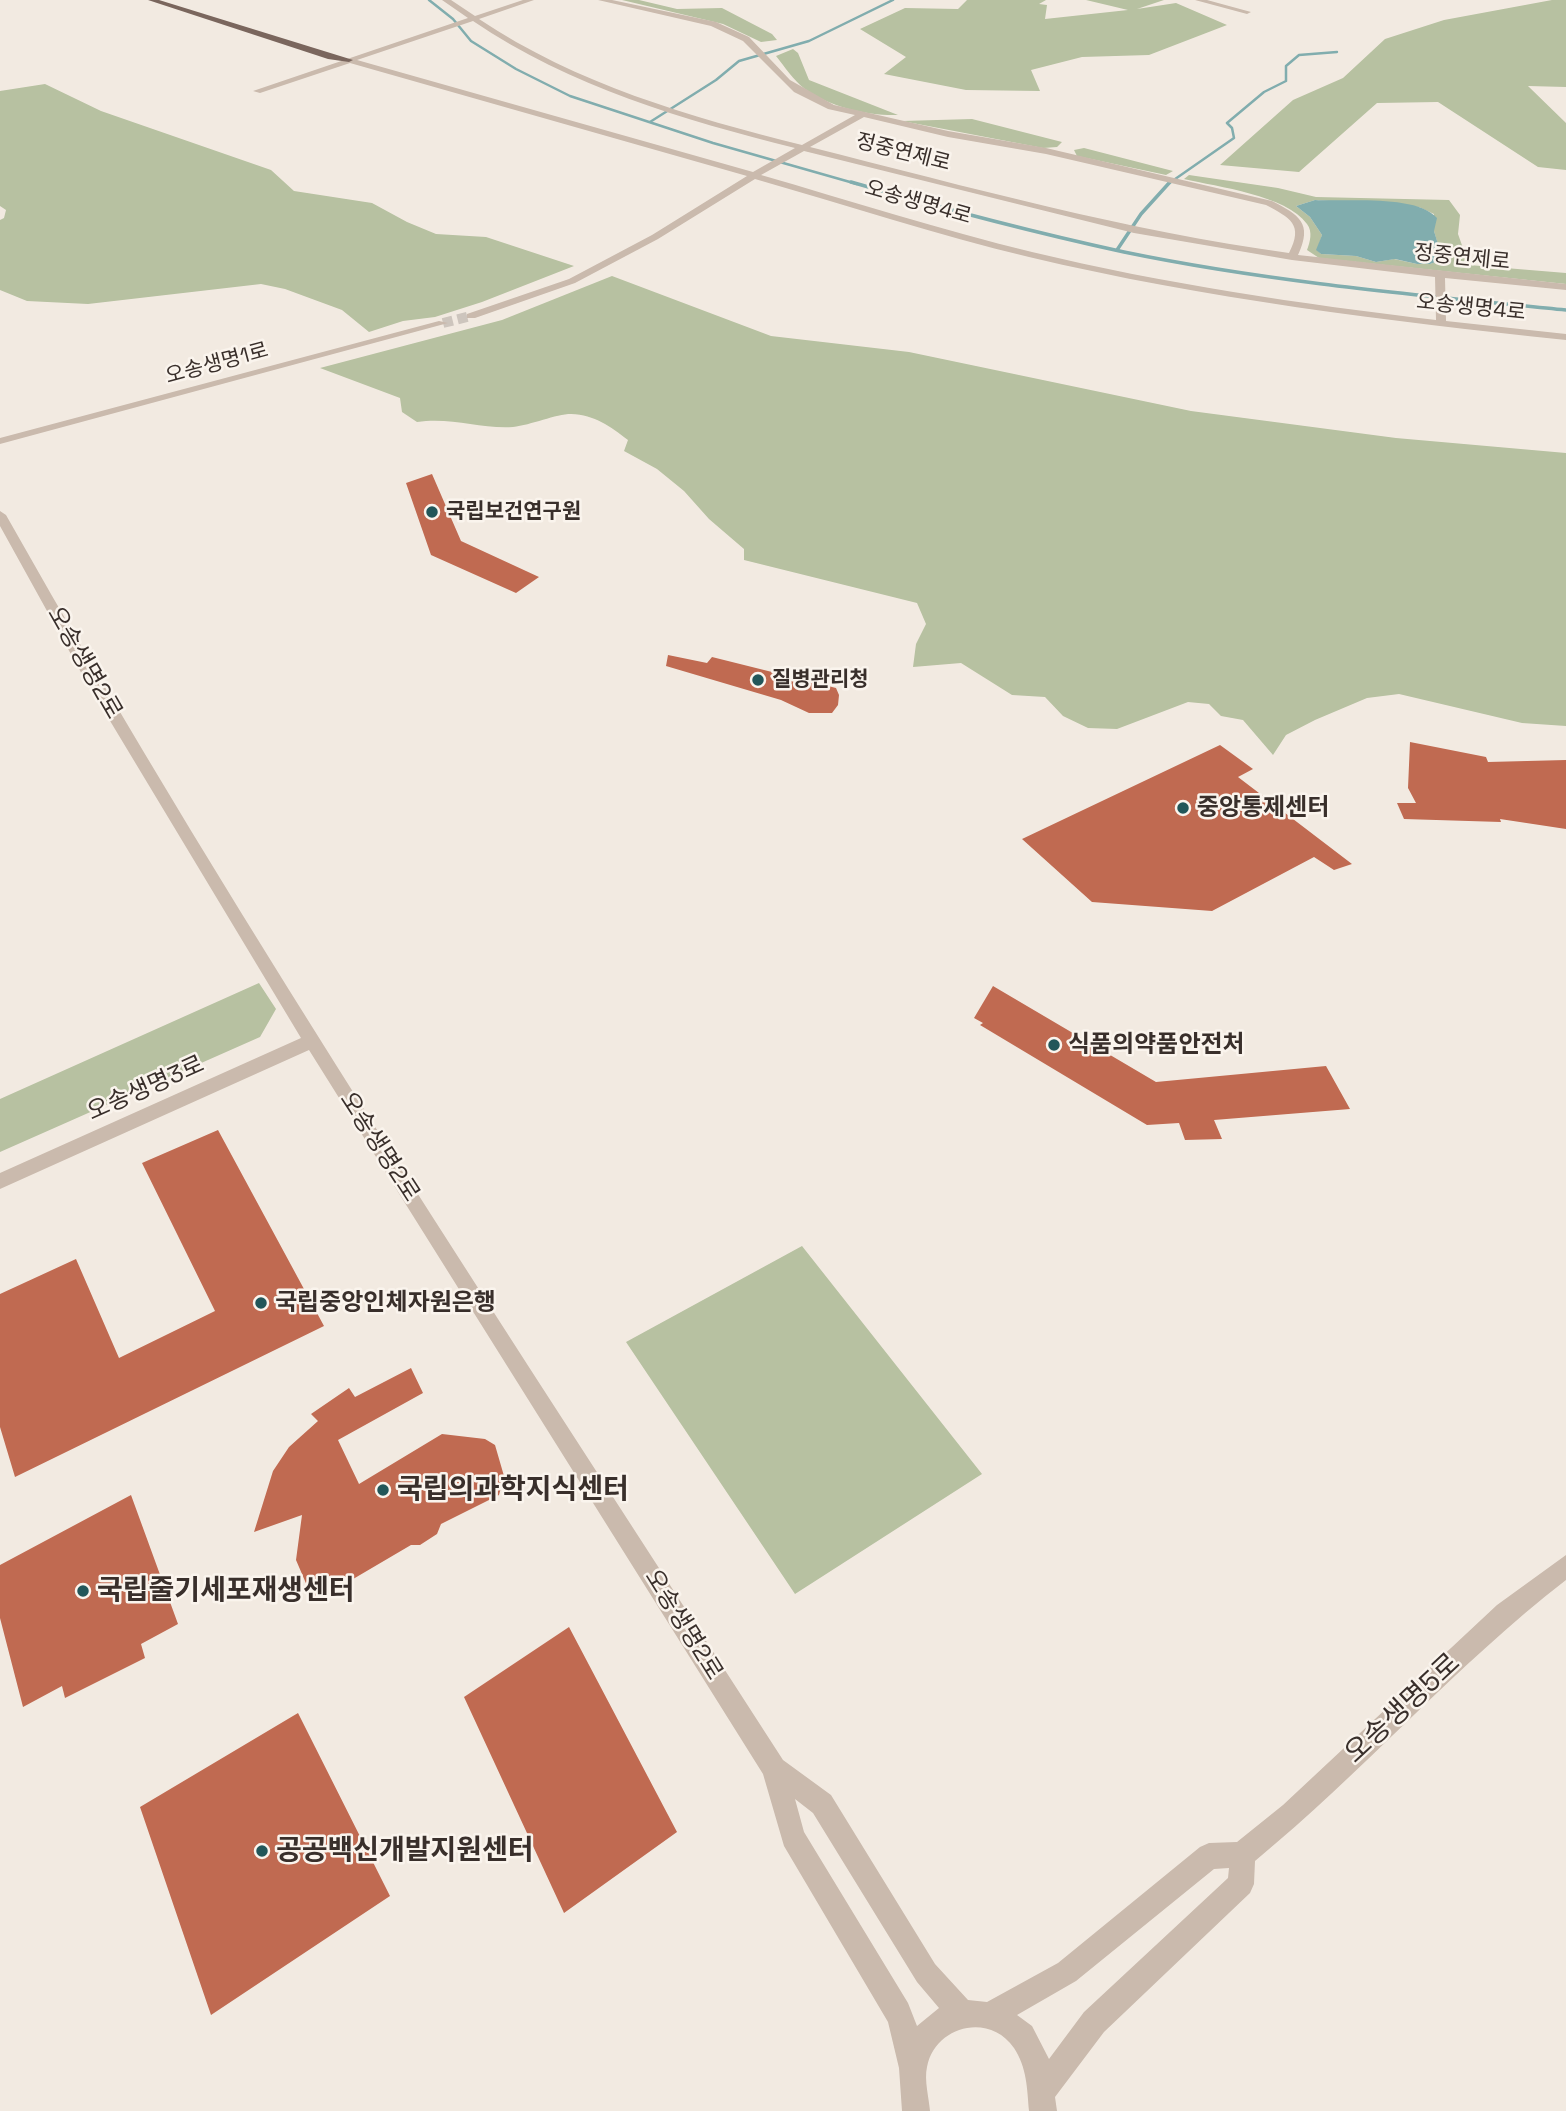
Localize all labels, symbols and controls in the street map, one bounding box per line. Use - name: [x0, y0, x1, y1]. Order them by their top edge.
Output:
- street label: 정중연제로: [853, 129, 953, 177]
- street label: 오송생명4로: [862, 176, 974, 230]
- street label: 정중연제로: [1413, 240, 1511, 276]
- street label: 오송생명4로: [1415, 290, 1527, 326]
- street label: 오송생명1로: [163, 338, 271, 390]
- place label: 국립보건연구원: [446, 499, 581, 525]
- marker: 국립보건연구원: [424, 504, 440, 520]
- street label: 오송생명2로: [40, 602, 128, 724]
- place label: 질병관리청: [772, 667, 869, 693]
- marker: 질병관리청: [750, 672, 766, 688]
- place label: 중앙통제센터: [1197, 794, 1329, 822]
- marker: 중앙통제센터: [1175, 800, 1191, 816]
- place label: 식품의약품안전처: [1068, 1031, 1245, 1059]
- marker: 식품의약품안전처: [1046, 1037, 1062, 1053]
- street label: 오송생명3로: [83, 1050, 209, 1128]
- street label: 오송생명2로: [333, 1087, 425, 1207]
- place label: 국립중앙인체자원은행: [275, 1289, 496, 1317]
- marker: 국립중앙인체자원은행: [253, 1295, 269, 1311]
- place label: 국립의과학지식센터: [397, 1473, 629, 1507]
- marker: 국립의과학지식센터: [375, 1482, 391, 1498]
- street label: 오송생명2로: [638, 1564, 728, 1686]
- place label: 국립줄기세포재생센터: [97, 1574, 355, 1608]
- marker: 국립줄기세포재생센터: [75, 1583, 91, 1599]
- street label: 오송생명5로: [1338, 1647, 1468, 1771]
- place label: 공공백신개발지원센터: [276, 1834, 534, 1868]
- marker: 공공백신개발지원센터: [254, 1843, 270, 1859]

